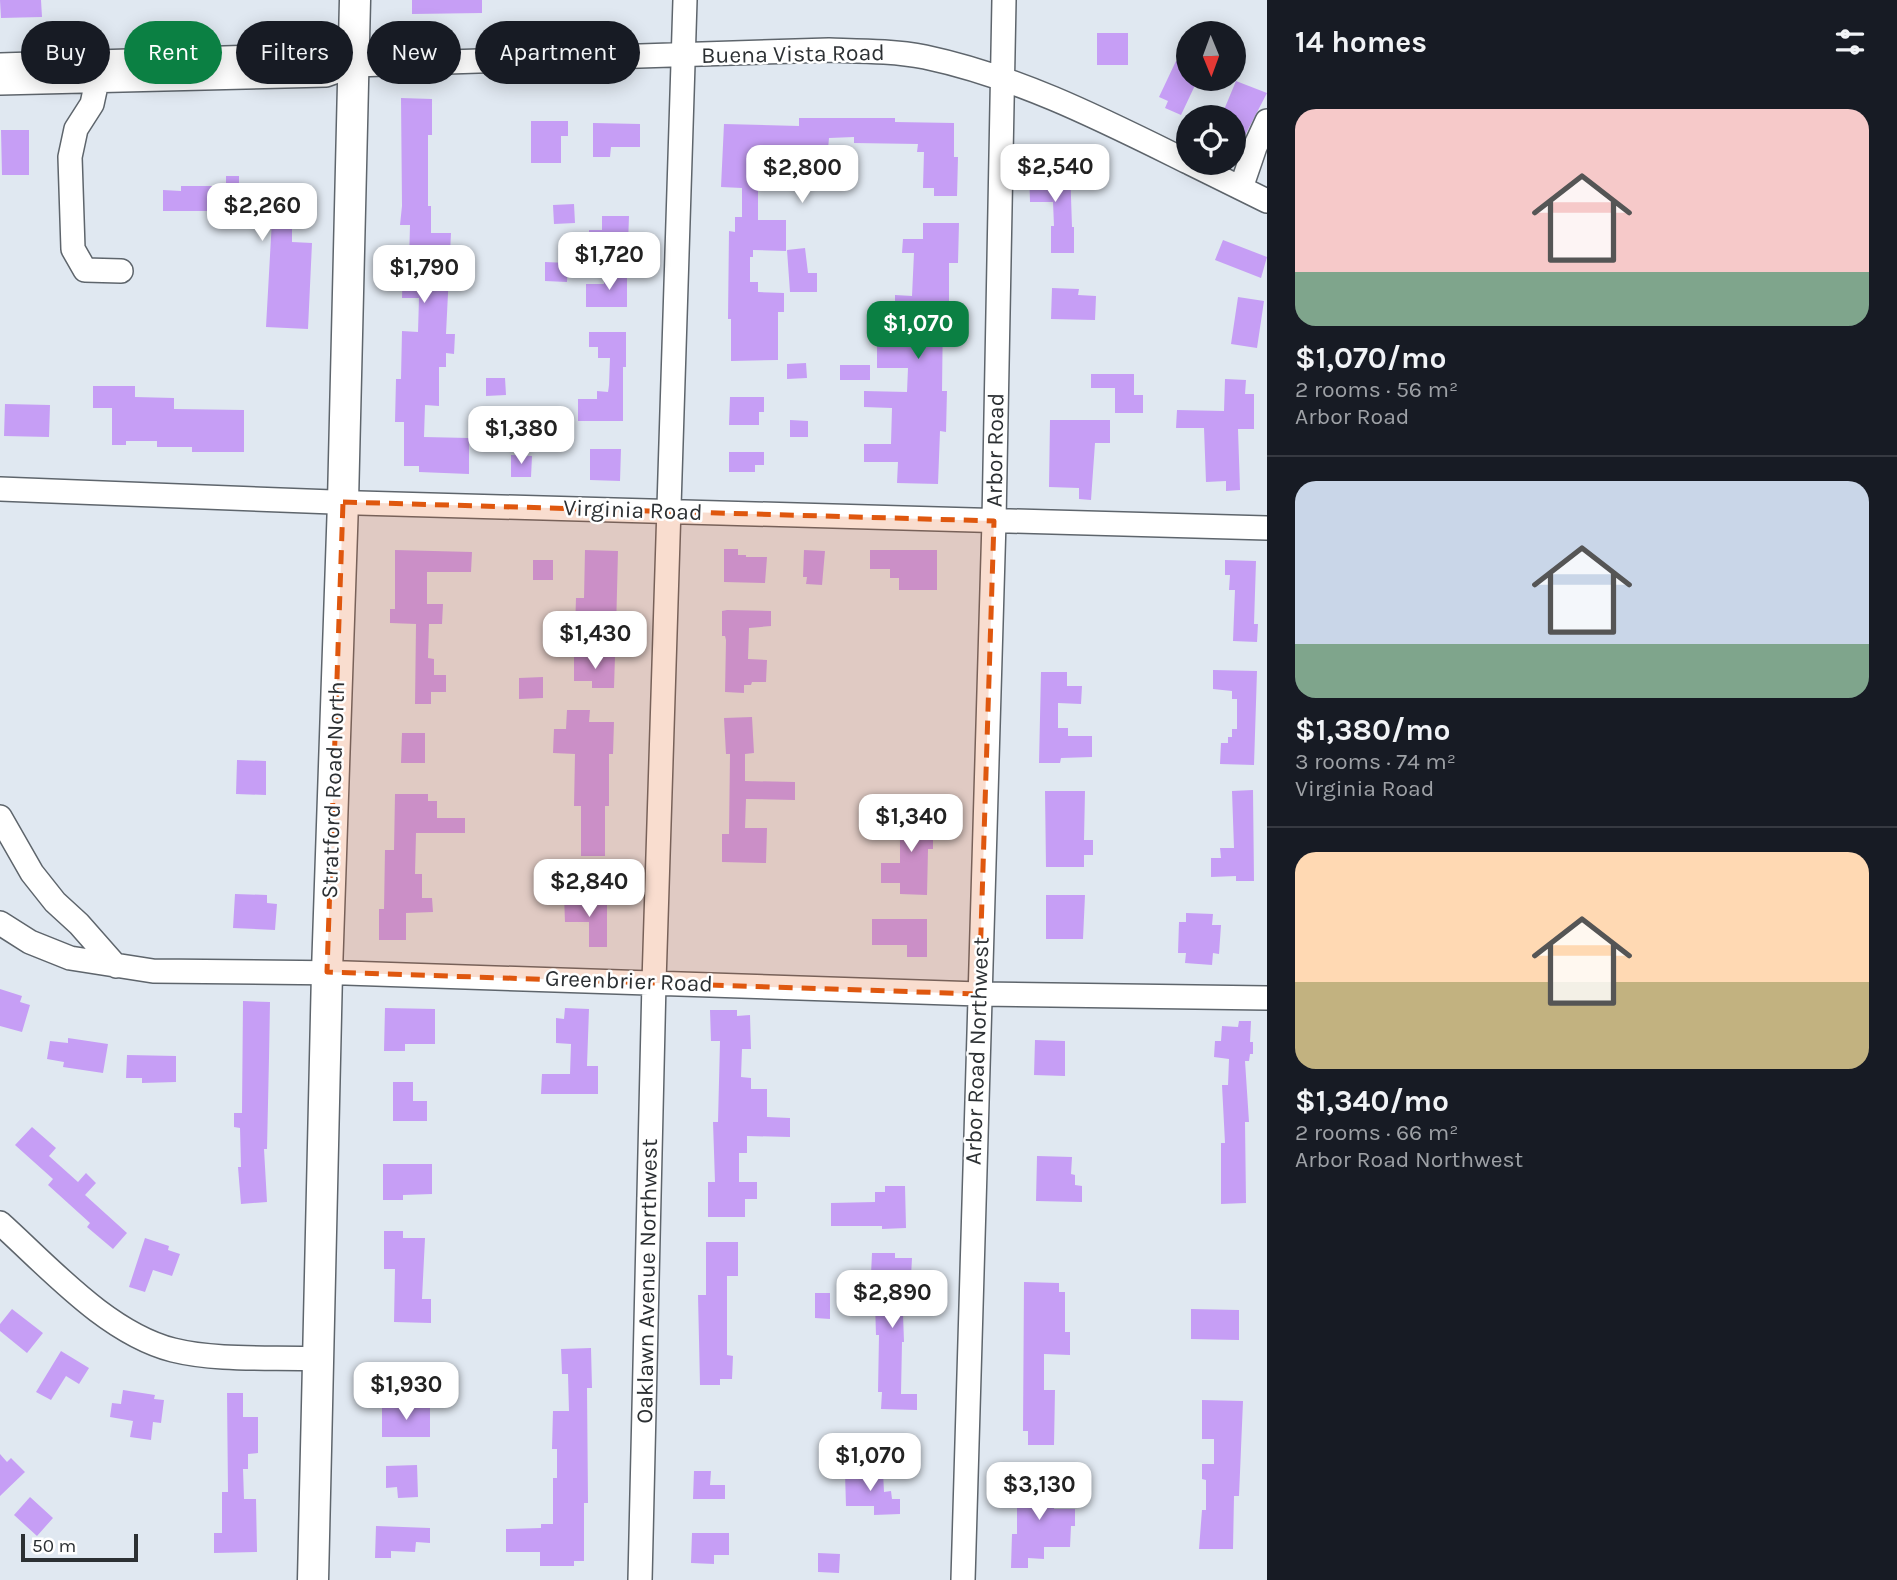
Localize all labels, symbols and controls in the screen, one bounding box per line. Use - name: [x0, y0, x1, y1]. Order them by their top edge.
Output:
- chip: Buy: [21, 21, 110, 84]
- chip: Rent: [124, 21, 222, 84]
- chip: Filters: [236, 21, 353, 84]
- chip: New: [367, 21, 461, 84]
- chip: Apartment: [475, 21, 640, 84]
- north arrow: [1176, 21, 1246, 91]
- map controls: [1176, 21, 1246, 175]
- icon: filters: [1831, 23, 1869, 61]
- text: 14 homes: [1295, 24, 1427, 60]
- street label: Buena Vista Road: [701, 39, 885, 69]
- button: locate: [1176, 105, 1246, 175]
- pin: $2,540: [998, 144, 1112, 204]
- pin: $2,800: [745, 146, 859, 205]
- text: $2,540: [1016, 153, 1094, 180]
- text: $2,800: [762, 154, 842, 181]
- icon: home: [1519, 155, 1645, 281]
- pin: $2,260: [205, 184, 319, 243]
- text: $2,260: [223, 192, 301, 219]
- pin: $1,720: [552, 232, 666, 292]
- text: $1,720: [574, 241, 644, 268]
- pin: $1,790: [367, 246, 481, 305]
- text: $1,790: [389, 254, 459, 281]
- pin: $1,070: [861, 302, 975, 361]
- text: $1,070: [883, 310, 953, 337]
- text: $1,070/mo: [1295, 340, 1446, 376]
- text: 2 rooms · 56 m²: [1295, 376, 1458, 403]
- street label: Arbor Road: [981, 393, 1009, 507]
- text: Arbor Road: [1295, 403, 1409, 430]
- pin: $1,380: [464, 406, 578, 466]
- text: $1,380: [484, 415, 558, 442]
- street label: Virginia Road: [563, 494, 703, 526]
- icon: home: [1519, 527, 1645, 653]
- pin: $1,430: [538, 612, 652, 671]
- text: $1,430: [559, 620, 631, 647]
- street label: Stratford Road North: [316, 681, 350, 899]
- text: $1,380/mo: [1295, 712, 1451, 748]
- text: 3 rooms · 74 m²: [1295, 748, 1456, 775]
- text: Virginia Road: [1295, 775, 1434, 802]
- pin: $1,340: [854, 794, 968, 854]
- text: $1,340: [875, 803, 947, 830]
- pin: $2,840: [532, 860, 646, 919]
- text: $2,840: [550, 868, 628, 895]
- icon: home: [1519, 898, 1645, 1024]
- street label: Arbor Road Northwest: [960, 936, 994, 1166]
- street label: Greenbrier Road: [545, 965, 713, 997]
- text: $1,340/mo: [1295, 1083, 1449, 1119]
- text: 2 rooms · 66 m²: [1295, 1119, 1458, 1146]
- street label: Oaklawn Avenue Northwest: [631, 1138, 663, 1424]
- text: Arbor Road Northwest: [1295, 1146, 1523, 1173]
- pin: $2,890: [835, 1270, 949, 1330]
- text: $2,890: [852, 1279, 932, 1306]
- pin: $1,930: [349, 1362, 463, 1422]
- text: $1,930: [370, 1371, 442, 1398]
- pin: $1,070: [813, 1434, 927, 1493]
- text: $1,070: [835, 1442, 905, 1469]
- pin: $3,130: [982, 1462, 1096, 1522]
- text: $3,130: [1002, 1471, 1076, 1498]
- scale bar: [21, 1531, 138, 1563]
- text: 50 m: [32, 1535, 76, 1557]

